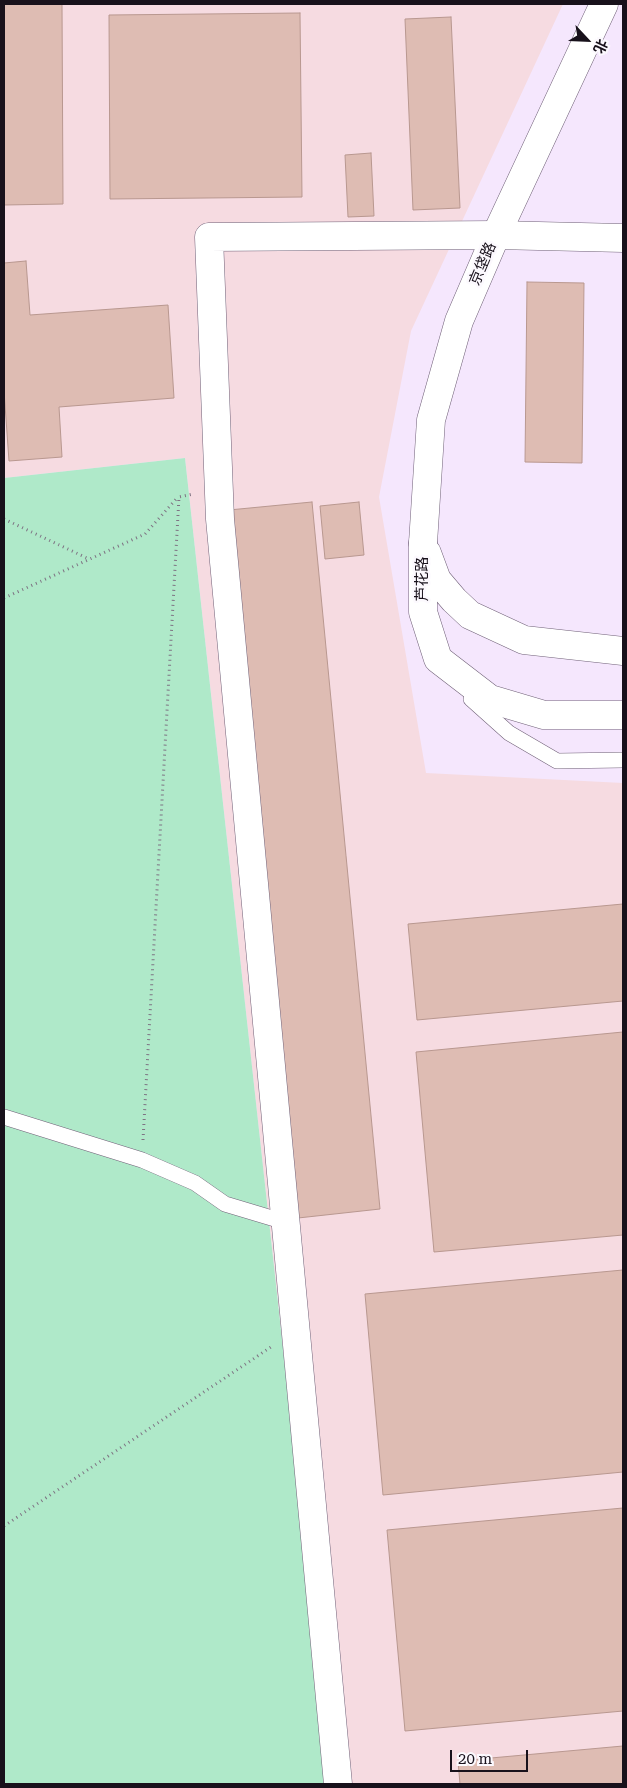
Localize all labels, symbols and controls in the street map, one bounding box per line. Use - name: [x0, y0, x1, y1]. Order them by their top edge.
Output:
- north arrow: [562, 15, 612, 65]
- text: 北: [590, 37, 611, 56]
- street label: 京垡路: [466, 240, 500, 288]
- street label: 芦花路: [414, 557, 432, 601]
- scale bar: [452, 1740, 530, 1772]
- text: 20 m: [458, 1750, 492, 1768]

